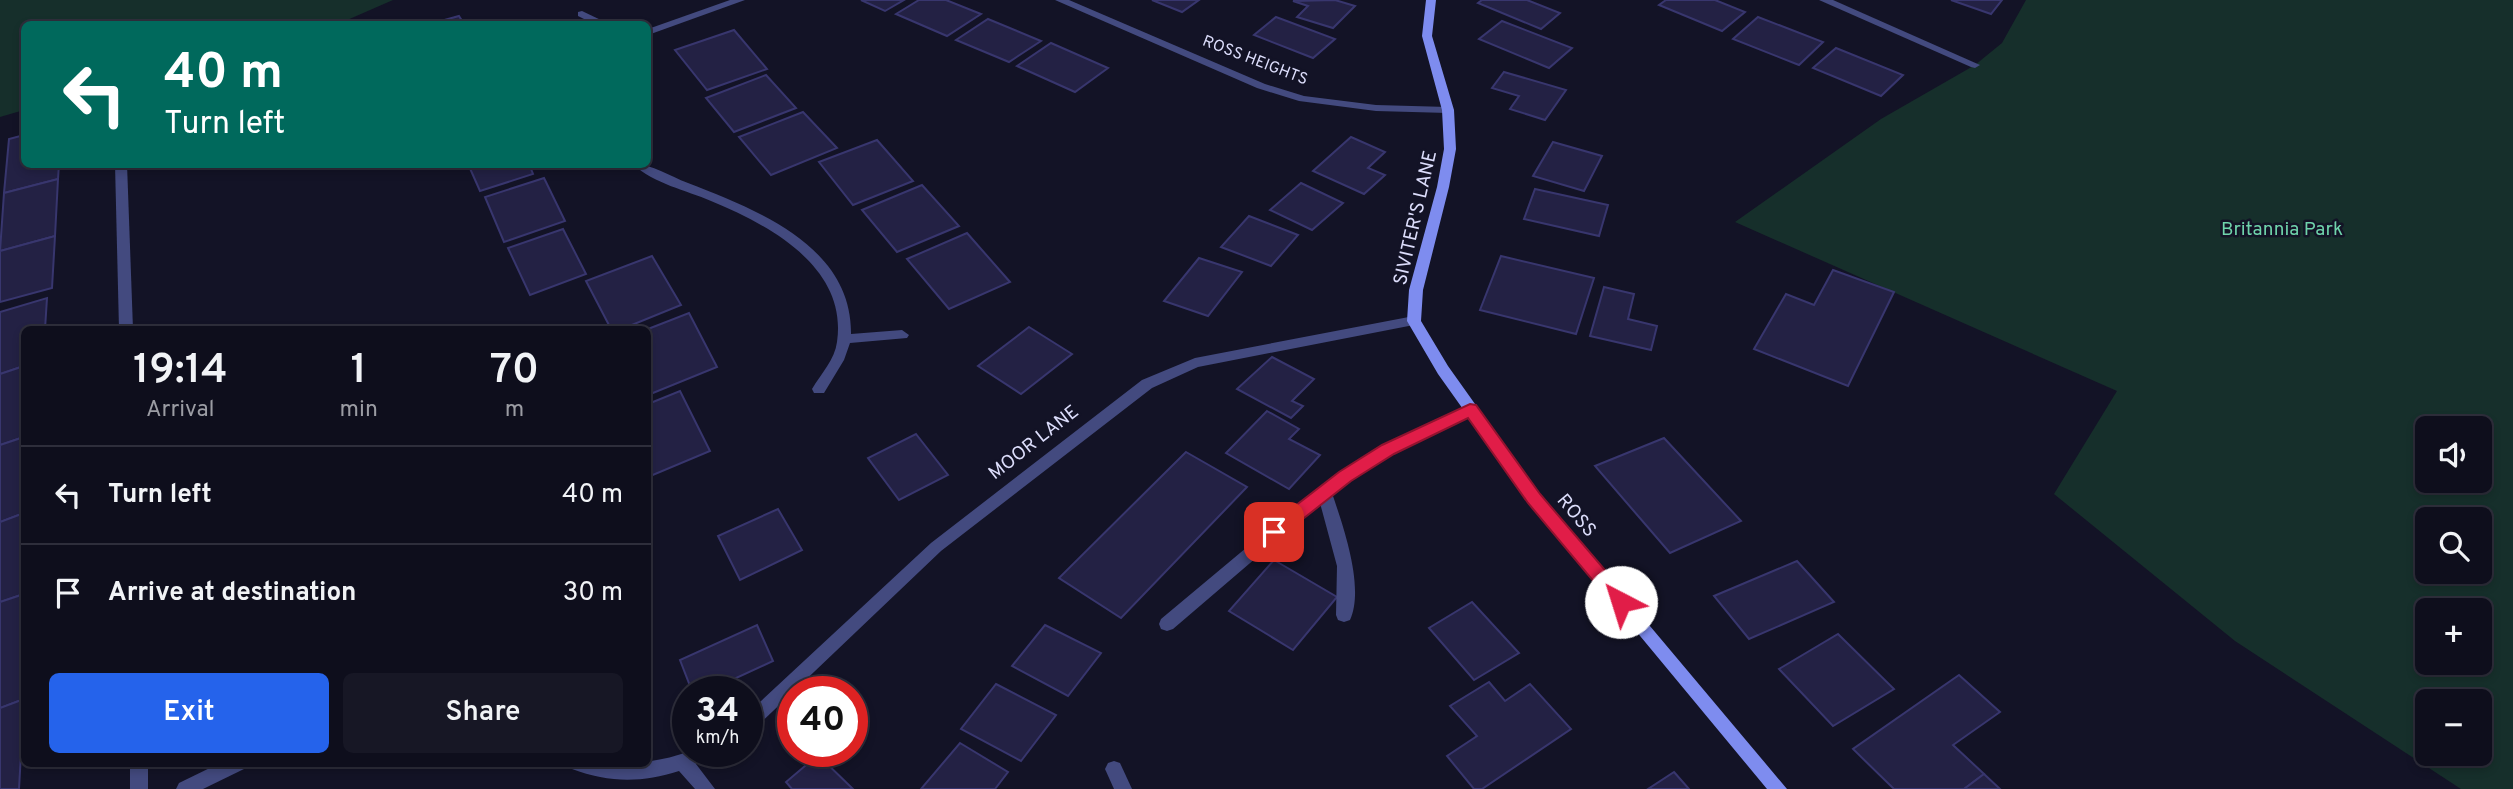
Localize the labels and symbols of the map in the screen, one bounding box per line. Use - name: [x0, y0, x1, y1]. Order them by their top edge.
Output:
- street label: ROSS HEIGHTS: [1199, 32, 1311, 90]
- street label: SIVITER'S LANE: [1389, 148, 1443, 288]
- park label: Britannia Park: [2221, 218, 2343, 242]
- street label: MOOR LANE: [984, 400, 1084, 486]
- street label: ROSS: [1551, 489, 1601, 543]
- pin: [1244, 502, 1304, 562]
- position arrow: [1584, 565, 1658, 639]
- speed limit sign: 40: [777, 676, 868, 767]

